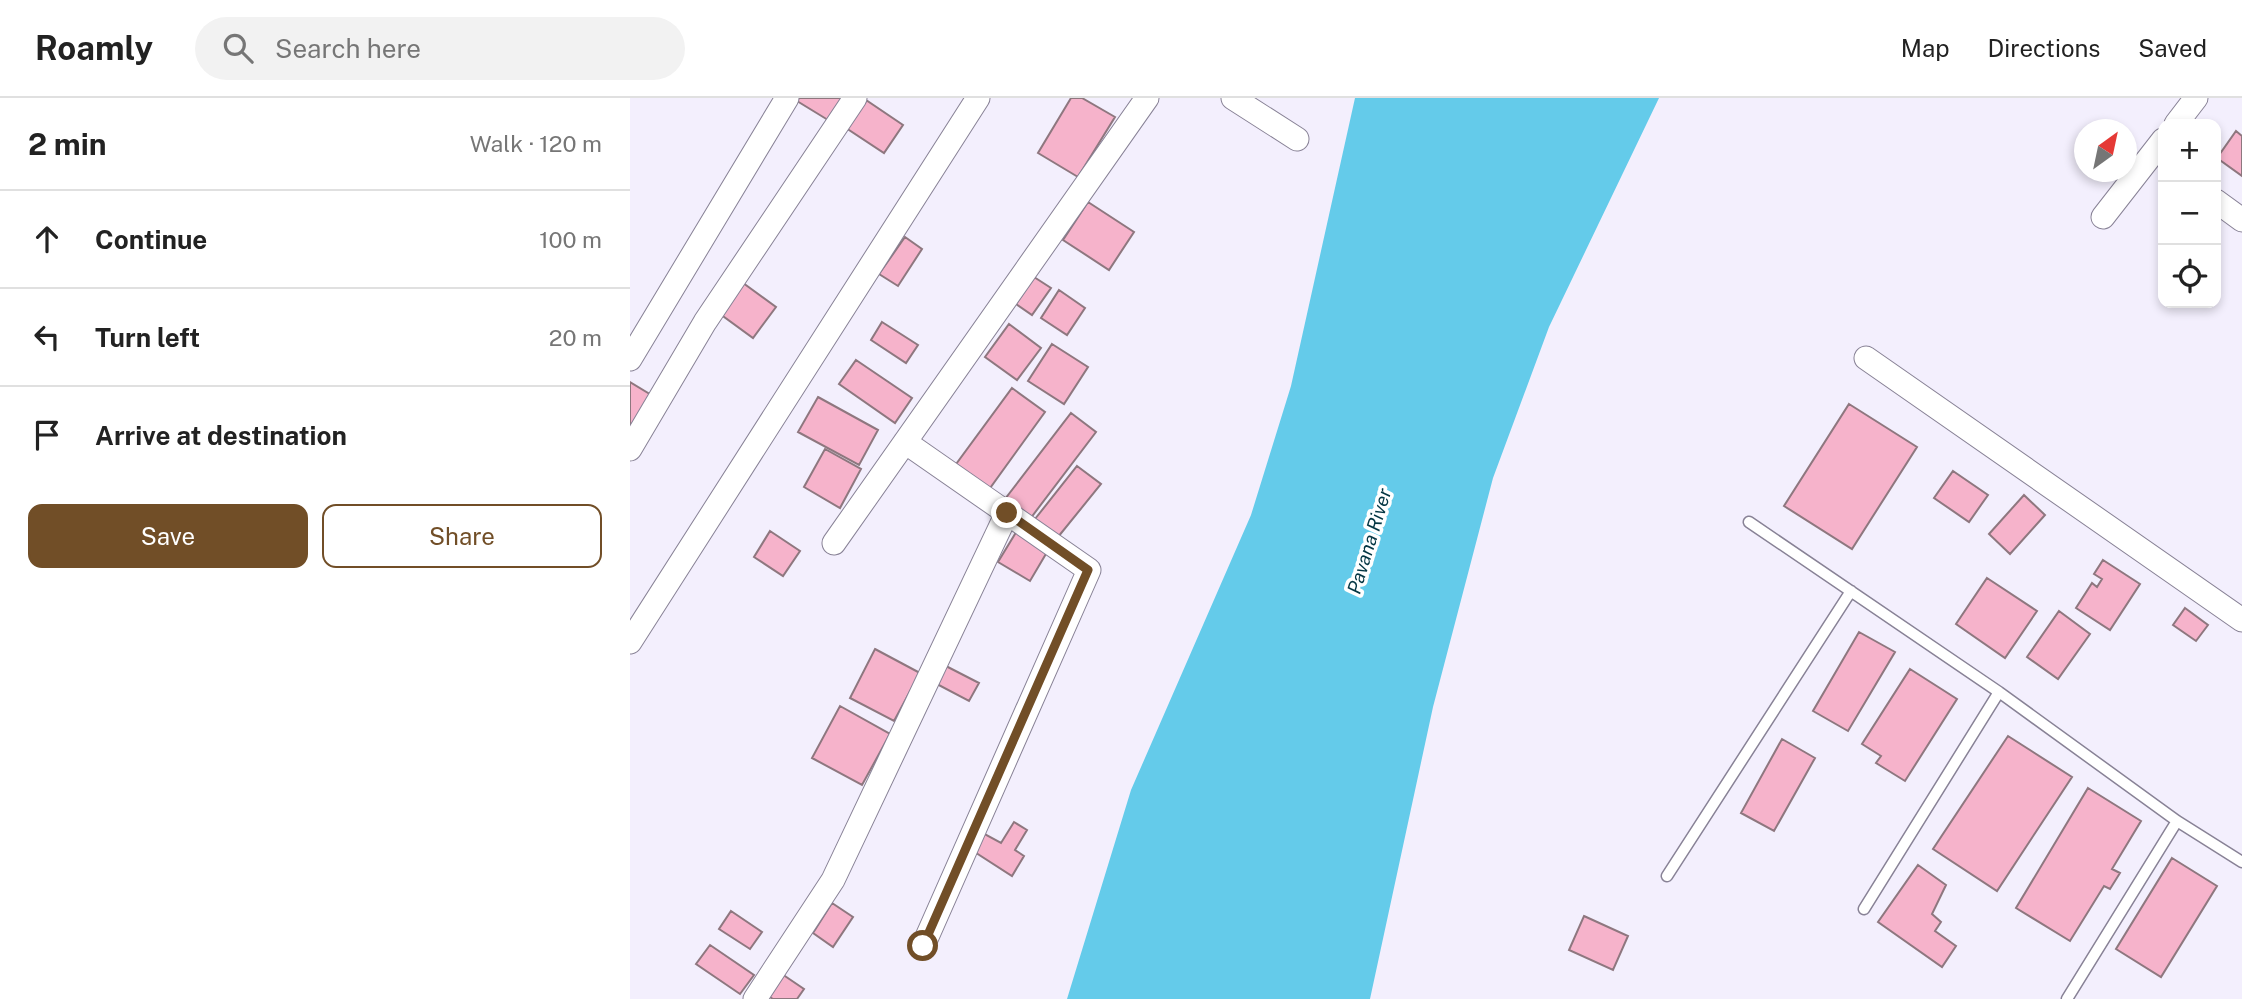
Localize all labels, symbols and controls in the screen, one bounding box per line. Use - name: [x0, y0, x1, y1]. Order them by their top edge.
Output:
- search box: [195, 17, 685, 80]
- text: Roamly: [35, 29, 153, 67]
- icon: search: [219, 29, 257, 67]
- text: Search here: [275, 33, 421, 64]
- text: Map: [1901, 34, 1950, 62]
- text: Directions: [1988, 34, 2100, 62]
- text: Saved: [2138, 34, 2207, 62]
- north arrow: [2074, 119, 2137, 182]
- map controls: [2158, 119, 2221, 308]
- button: +: [2158, 119, 2221, 182]
- text: 2 min: [28, 126, 107, 162]
- text: Walk · 120 m: [470, 130, 602, 157]
- button: −: [2158, 182, 2221, 245]
- icon: ahead: [28, 220, 66, 258]
- text: Continue: [95, 224, 207, 255]
- text: 100 m: [539, 226, 602, 253]
- button: locate: [2158, 245, 2221, 308]
- icon: left: [28, 318, 66, 356]
- text: Turn left: [95, 322, 200, 353]
- text: 20 m: [549, 324, 602, 351]
- icon: arrive: [28, 416, 66, 454]
- text: Arrive at destination: [95, 420, 347, 451]
- water label: Pavana River: [1343, 485, 1396, 596]
- route end: [991, 497, 1022, 528]
- button: Save: [28, 504, 308, 568]
- button: Share: [322, 504, 602, 568]
- route start: [907, 930, 938, 961]

